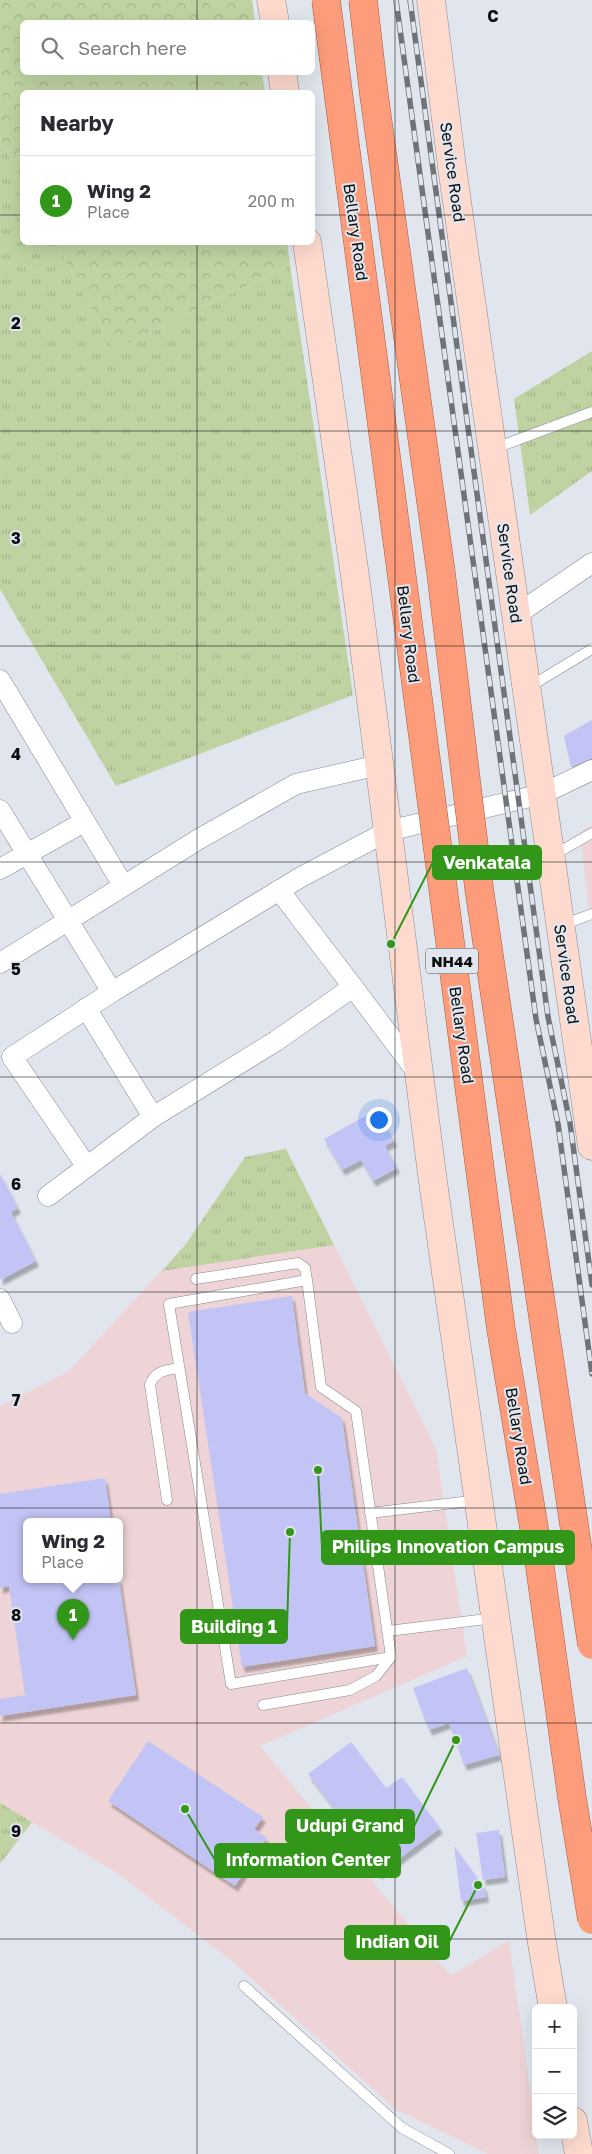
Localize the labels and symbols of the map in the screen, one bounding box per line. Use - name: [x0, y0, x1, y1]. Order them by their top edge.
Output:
- text: C: [487, 6, 499, 26]
- street label: Service Road: [436, 121, 470, 223]
- street label: Bellary Road: [339, 182, 373, 282]
- text: 2: [11, 313, 21, 333]
- street label: Service Road: [493, 522, 527, 624]
- text: 3: [11, 528, 21, 548]
- street label: Bellary Road: [393, 584, 425, 684]
- text: 4: [11, 744, 21, 764]
- callout: Venkatala: [433, 846, 541, 879]
- text: Venkatala: [443, 851, 531, 873]
- street label: Service Road: [550, 923, 584, 1025]
- road number: NH44: [426, 948, 478, 974]
- text: 5: [11, 959, 21, 979]
- street label: Bellary Road: [445, 985, 479, 1085]
- your location: [366, 1107, 392, 1133]
- text: 6: [11, 1174, 21, 1194]
- street label: Bellary Road: [501, 1386, 537, 1486]
- text: 7: [12, 1390, 21, 1410]
- callout: Philips Innovation Campus: [322, 1531, 574, 1564]
- text: Philips Innovation Campus: [332, 1535, 564, 1557]
- pin: 1: [57, 1599, 89, 1640]
- text: 8: [11, 1605, 21, 1625]
- callout: Building 1: [181, 1610, 287, 1643]
- text: Building 1: [191, 1615, 277, 1637]
- callout: Udupi Grand: [286, 1810, 414, 1843]
- text: Udupi Grand: [296, 1814, 404, 1836]
- text: 9: [11, 1821, 21, 1841]
- callout: Information Center: [215, 1844, 400, 1877]
- text: Information Center: [226, 1848, 390, 1870]
- callout: Indian Oil: [345, 1926, 449, 1959]
- text: Indian Oil: [355, 1930, 439, 1952]

